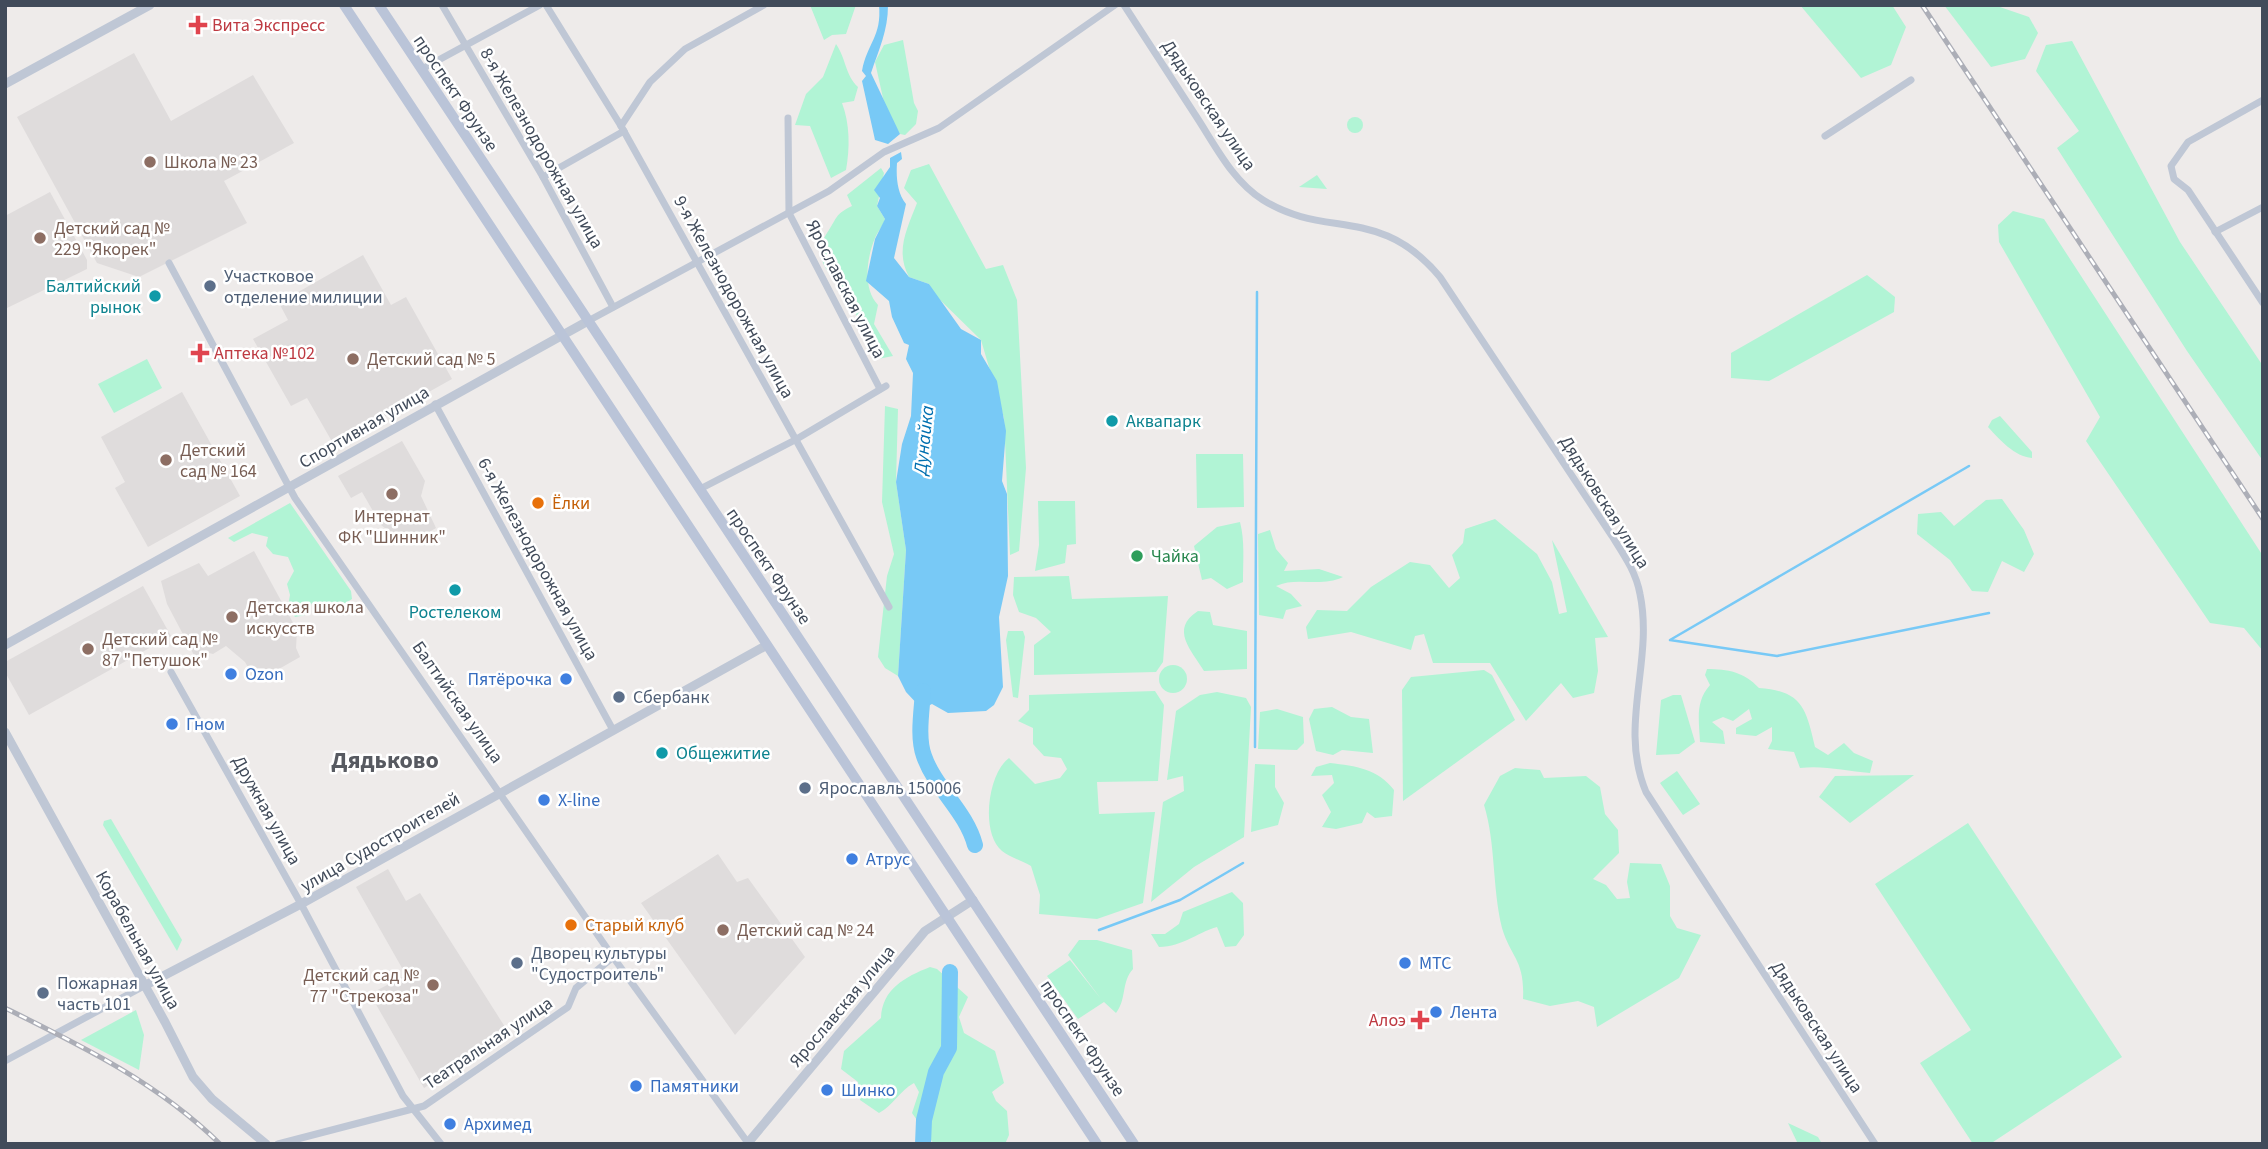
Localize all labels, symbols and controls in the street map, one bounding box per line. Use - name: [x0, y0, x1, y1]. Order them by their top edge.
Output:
- place label: Вита Экспресс: [212, 13, 325, 38]
- marker: Вита Экспресс: [190, 17, 206, 33]
- street label: проспект Фрунзе: [407, 30, 504, 157]
- street label: Дядьковская улица: [1155, 35, 1262, 176]
- street label: 8-я Железнодорожная улица: [474, 43, 609, 253]
- place label: Школа № 23: [164, 150, 258, 175]
- marker: Школа № 23: [142, 154, 158, 170]
- street label: 9-я Железнодорожная улица: [667, 191, 800, 403]
- place label: Детский сад № 229 "Якорек": [54, 216, 170, 262]
- street label: Ярославская улица: [800, 216, 891, 363]
- marker: Детский сад № 229 "Якорек": [32, 230, 48, 246]
- place label: Участковое отделение милиции: [224, 264, 383, 310]
- place label: Балтийский рынок: [46, 274, 141, 320]
- marker: Участковое отделение милиции: [202, 278, 218, 294]
- marker: Балтийский рынок: [147, 288, 163, 304]
- place label: Аптека №102: [214, 341, 315, 366]
- marker: Аптека №102: [192, 345, 208, 361]
- place label: Детский сад № 5: [367, 347, 495, 372]
- marker: Детский сад № 5: [345, 351, 361, 367]
- street label: Спортивная улица: [295, 380, 434, 475]
- water label: Дунайка: [907, 404, 942, 477]
- place label: Аквапарк: [1126, 409, 1201, 434]
- marker: Аквапарк: [1104, 413, 1120, 429]
- street label: Дядьковская улица: [1553, 431, 1656, 574]
- place label: Детский сад № 164: [180, 438, 257, 484]
- marker: Детский сад № 164: [158, 452, 174, 468]
- street label: 6-я Железнодорожная улица: [471, 453, 604, 665]
- marker: Интернат ФК "Шинник": [384, 486, 400, 502]
- place label: Ёлки: [552, 491, 590, 516]
- marker: Ёлки: [530, 495, 546, 511]
- street label: проспект Фрунзе: [720, 503, 817, 630]
- place label: Интернат ФК "Шинник": [338, 504, 446, 550]
- place label: Чайка: [1151, 544, 1199, 569]
- marker: Чайка: [1129, 548, 1145, 564]
- marker: Ростелеком: [447, 582, 463, 598]
- place label: Детская школа искусств: [246, 595, 364, 641]
- place label: Ростелеком: [409, 600, 501, 625]
- marker: Детская школа искусств: [224, 609, 240, 625]
- place label: Детский сад № 87 "Петушок": [102, 627, 218, 673]
- street label: Балтийская улица: [406, 636, 509, 768]
- marker: Детский сад № 87 "Петушок": [80, 641, 96, 657]
- place label: Ozon: [245, 662, 284, 687]
- marker: Ozon: [223, 666, 239, 682]
- place label: Пятёрочка: [467, 667, 552, 692]
- marker: Пятёрочка: [558, 671, 574, 687]
- place label: Сбербанк: [633, 685, 709, 710]
- marker: Сбербанк: [611, 689, 627, 705]
- place label: Гном: [186, 712, 225, 737]
- marker: Гном: [164, 716, 180, 732]
- place label: Общежитие: [676, 741, 770, 766]
- district label: Дядьково: [331, 743, 439, 778]
- marker: Общежитие: [654, 745, 670, 761]
- street label: Дружная улица: [226, 751, 307, 869]
- place label: Ярославль 150006: [819, 776, 961, 801]
- marker: Ярославль 150006: [797, 780, 813, 796]
- street label: улица Судостроителей: [296, 787, 465, 898]
- place label: X-line: [558, 788, 600, 813]
- marker: X-line: [536, 792, 552, 808]
- place label: Атрус: [866, 847, 910, 872]
- marker: Атрус: [844, 851, 860, 867]
- street label: Корабельная улица: [89, 866, 186, 1014]
- place label: Старый клуб: [585, 913, 684, 938]
- marker: Старый клуб: [563, 917, 579, 933]
- place label: Детский сад № 24: [737, 918, 874, 943]
- marker: Детский сад № 24: [715, 922, 731, 938]
- street label: Ярославская улица: [784, 940, 901, 1073]
- place label: Дворец культуры "Судостроитель": [531, 941, 667, 987]
- place label: МТС: [1419, 951, 1452, 976]
- marker: Дворец культуры "Судостроитель": [509, 955, 525, 971]
- marker: МТС: [1397, 955, 1413, 971]
- street label: Дядьковская улица: [1764, 956, 1869, 1098]
- place label: Детский сад № 77 "Стрекоза": [303, 963, 419, 1009]
- place label: Пожарная часть 101: [57, 971, 138, 1017]
- street label: проспект Фрунзе: [1034, 975, 1131, 1102]
- marker: Детский сад № 77 "Стрекоза": [425, 977, 441, 993]
- marker: Пожарная часть 101: [35, 985, 51, 1001]
- street label: Театральная улица: [419, 991, 558, 1096]
- place label: Лента: [1450, 1000, 1497, 1025]
- marker: Лента: [1428, 1004, 1444, 1020]
- place label: Алоэ: [1369, 1008, 1406, 1033]
- marker: Алоэ: [1412, 1012, 1428, 1028]
- place label: Памятники: [650, 1074, 739, 1099]
- marker: Памятники: [628, 1078, 644, 1094]
- place label: Шинко: [841, 1078, 895, 1103]
- marker: Шинко: [819, 1082, 835, 1098]
- place label: Архимед: [464, 1112, 532, 1137]
- marker: Архимед: [442, 1116, 458, 1132]

